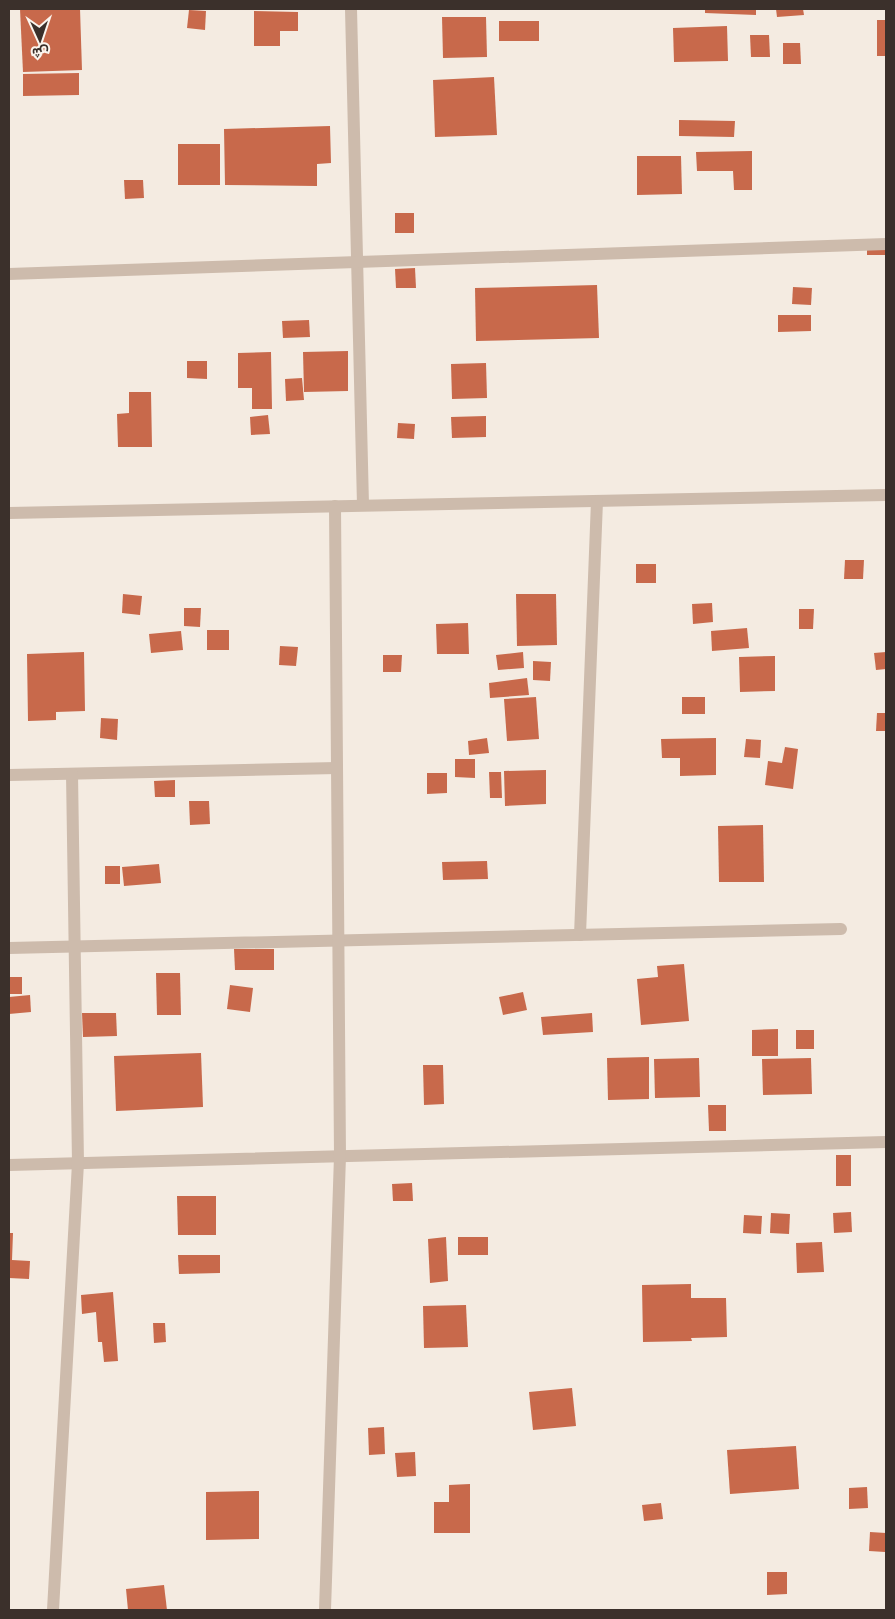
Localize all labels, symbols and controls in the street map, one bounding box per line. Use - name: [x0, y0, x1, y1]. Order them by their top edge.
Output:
- north arrow: [15, 15, 65, 65]
- text: ش: [32, 44, 50, 61]

